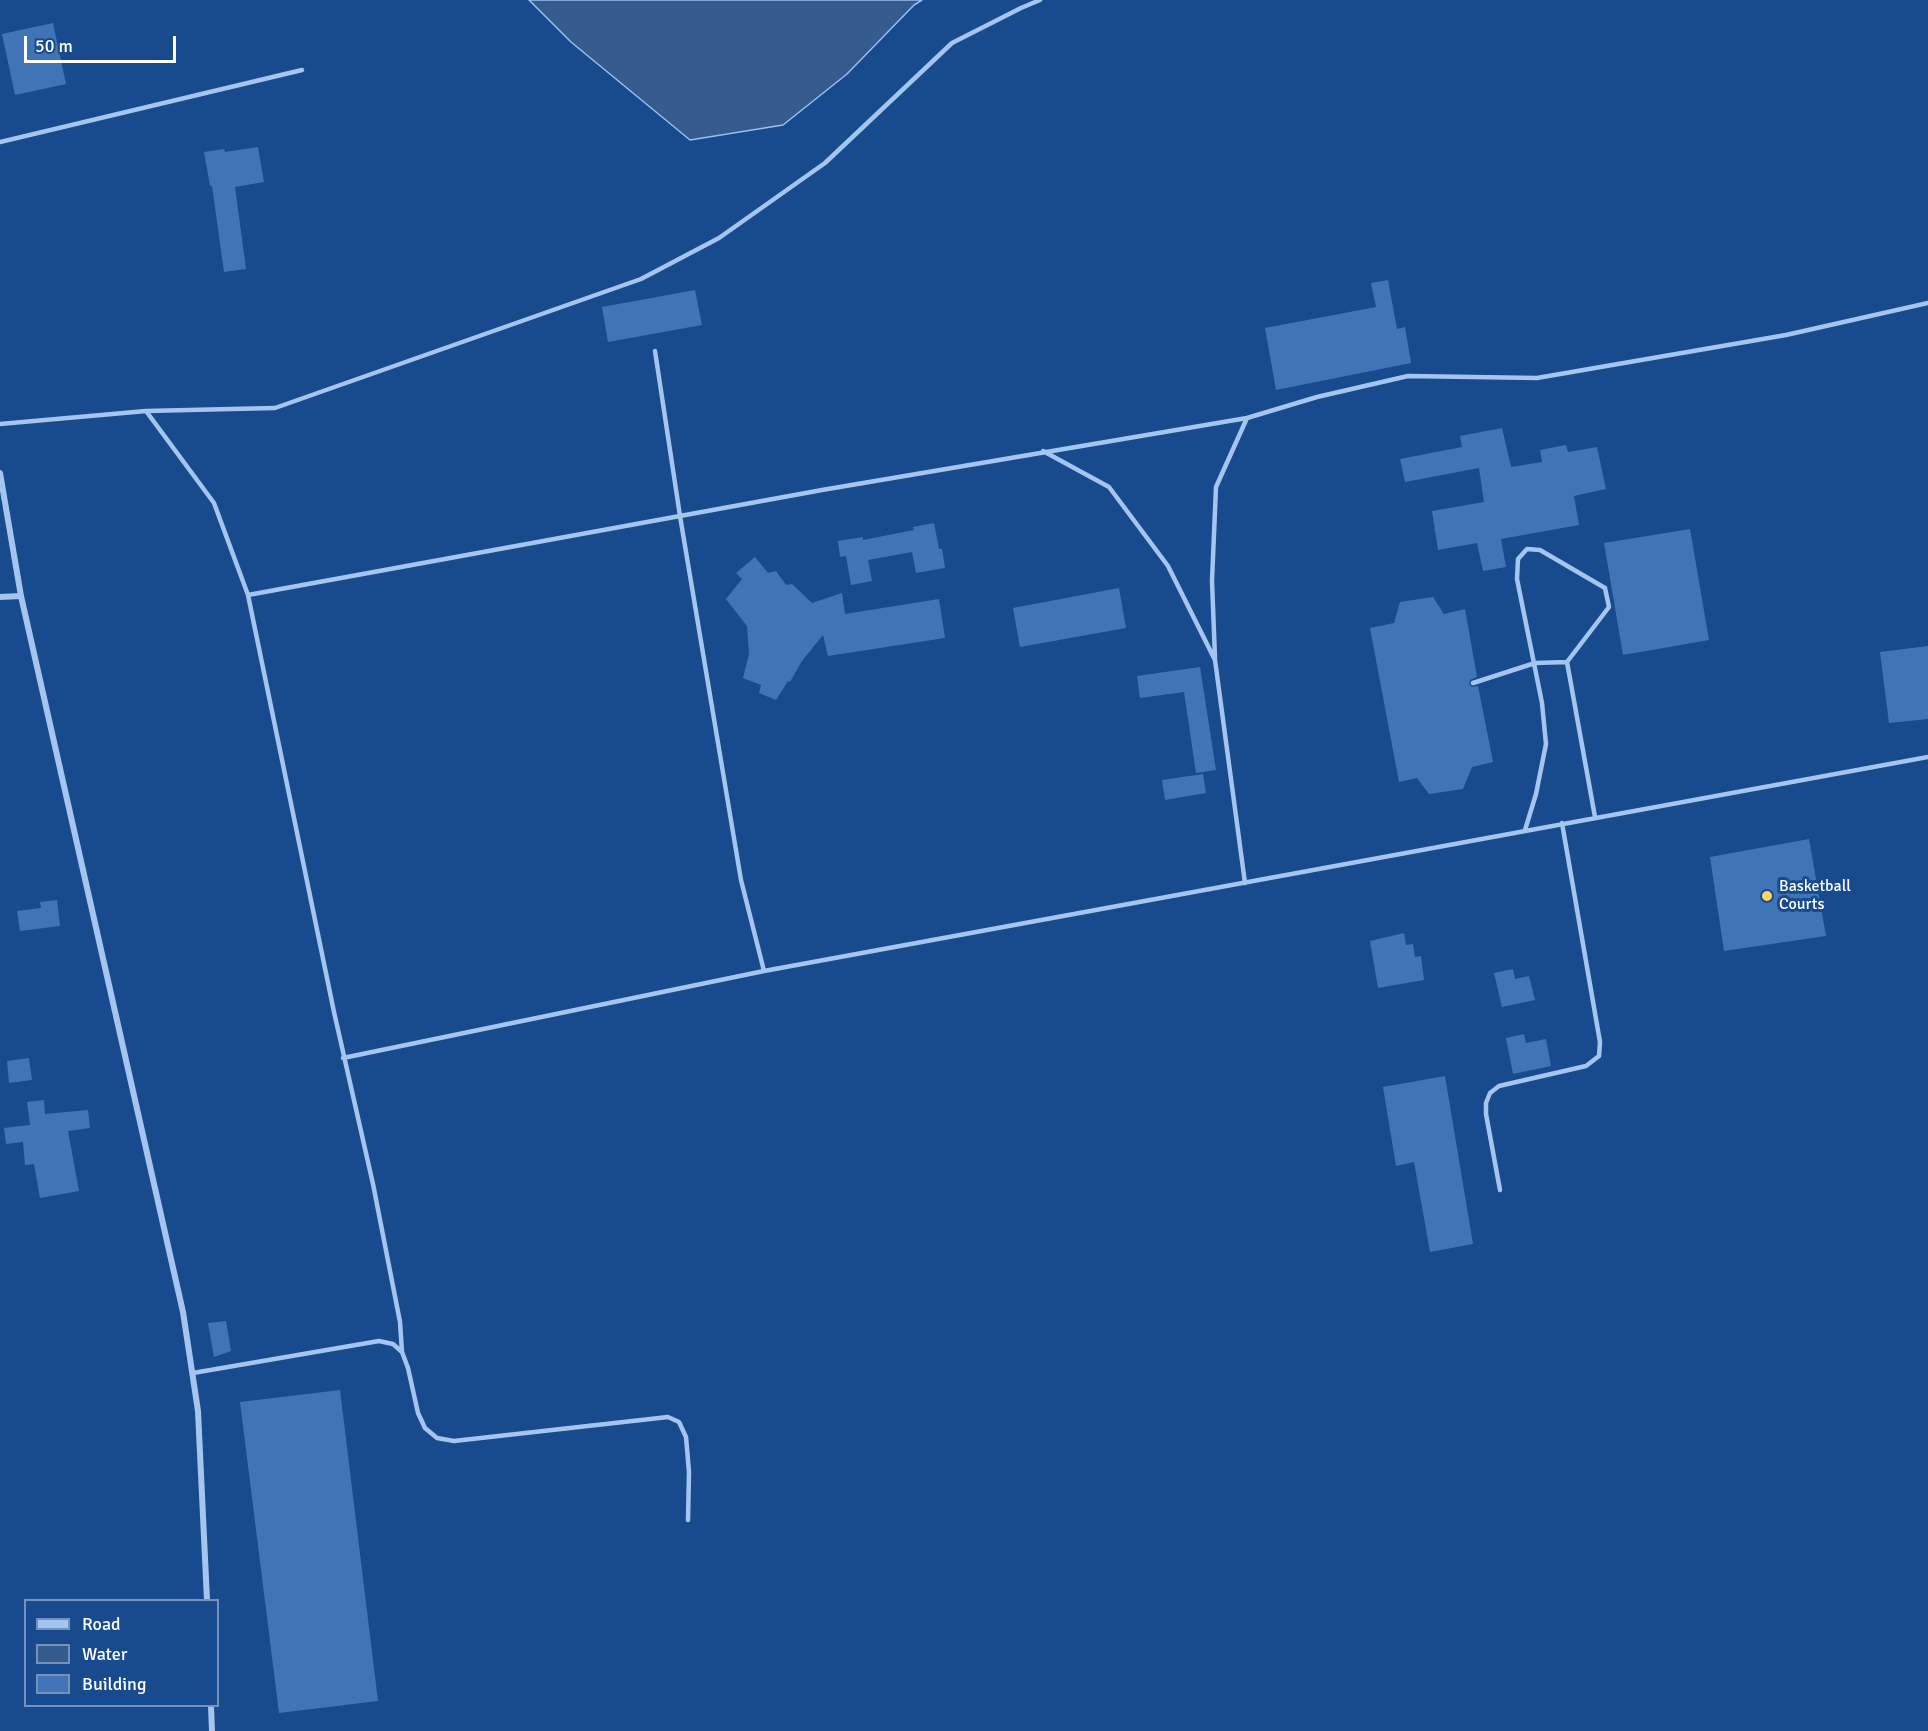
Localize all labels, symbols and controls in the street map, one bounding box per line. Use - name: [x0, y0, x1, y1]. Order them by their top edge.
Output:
- scale bar: [27, 24, 178, 62]
- text: 50 m: [35, 35, 73, 57]
- place label: Basketball Courts: [1779, 877, 1851, 915]
- marker: Basketball Courts: [1760, 889, 1774, 903]
- legend: [24, 1599, 219, 1707]
- text: Road: [82, 1613, 121, 1635]
- text: Water: [82, 1643, 127, 1665]
- text: Building: [82, 1673, 146, 1695]

